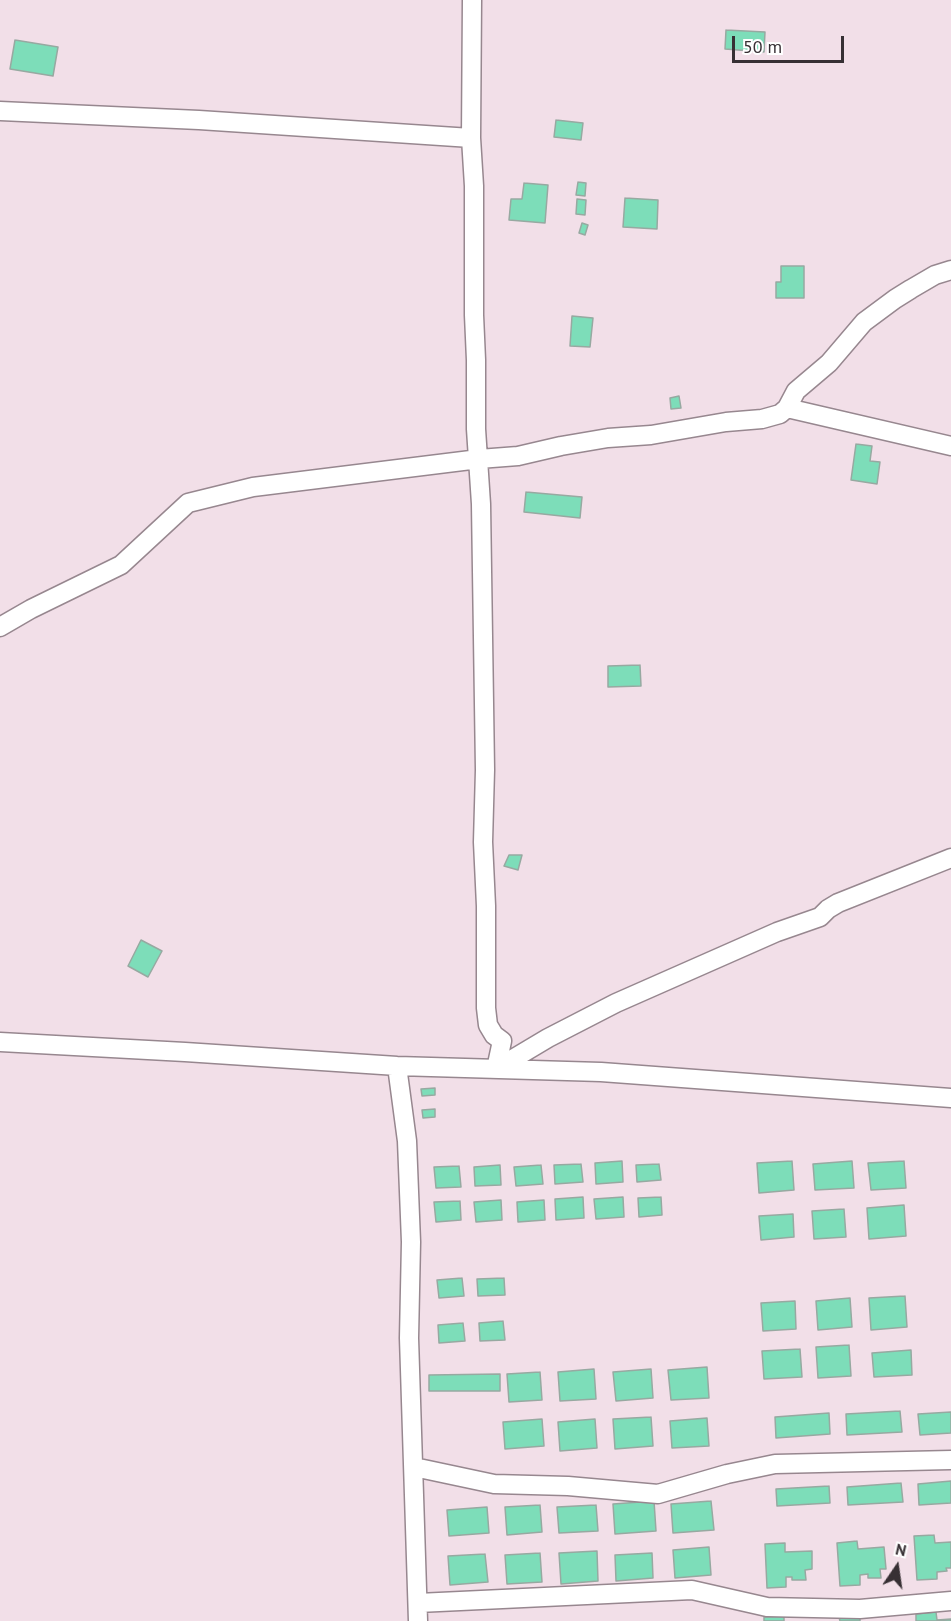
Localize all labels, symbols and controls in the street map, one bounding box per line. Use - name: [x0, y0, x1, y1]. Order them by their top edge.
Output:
- scale bar: [735, 24, 848, 62]
- text: 50 m: [743, 35, 782, 58]
- north arrow: [867, 1537, 927, 1597]
- text: N: [894, 1539, 908, 1560]

